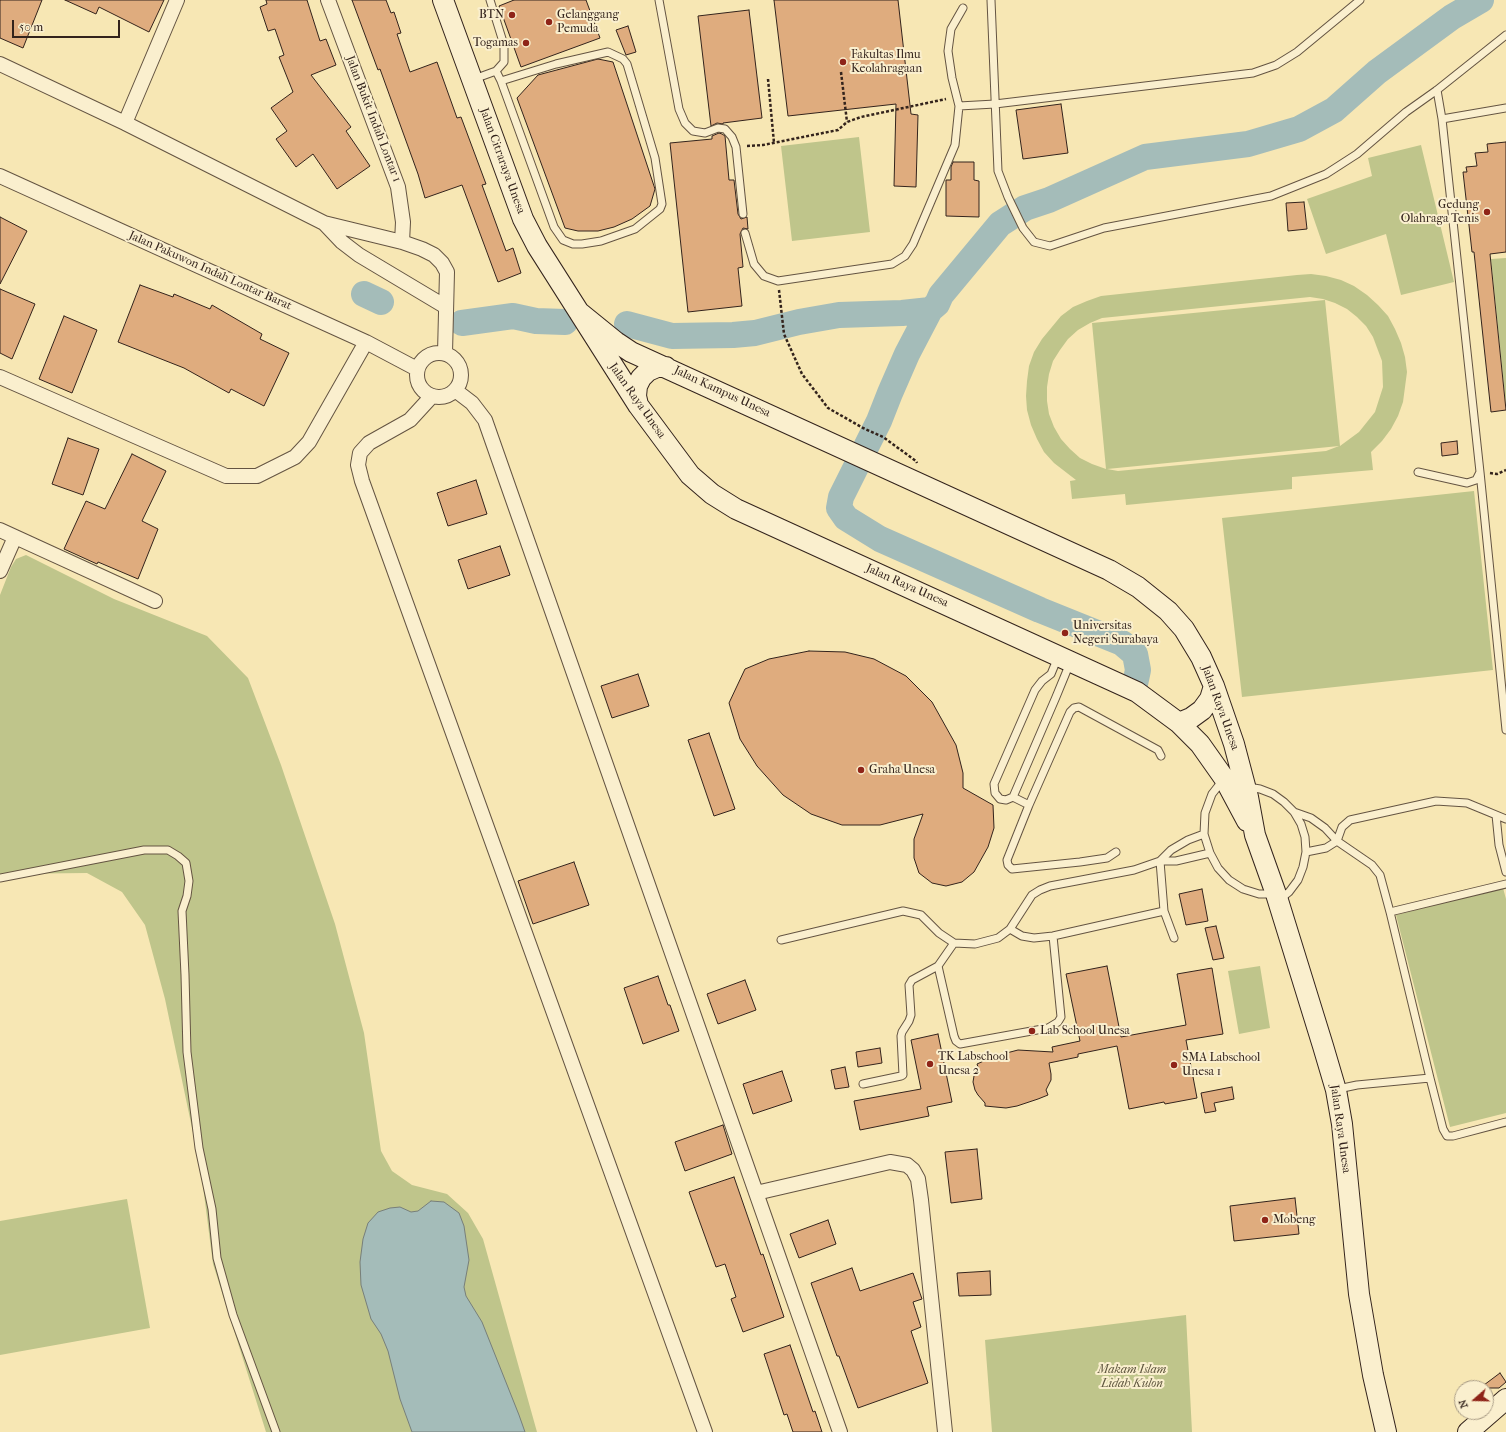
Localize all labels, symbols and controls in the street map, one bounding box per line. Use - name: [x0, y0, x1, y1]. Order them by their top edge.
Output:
- place label: BTN: [479, 8, 504, 22]
- place label: Gelanggang Pemuda: [557, 8, 619, 36]
- marker: BTN: [507, 10, 517, 20]
- scale bar: [14, 12, 122, 38]
- marker: Gelanggang Pemuda: [544, 17, 554, 27]
- text: 50 m: [19, 20, 43, 34]
- place label: Togamas: [473, 36, 518, 50]
- marker: Togamas: [521, 38, 531, 48]
- place label: Fakultas Ilmu Keolahragaan: [851, 48, 922, 76]
- street label: Jalan Bukit Indah Lontar 1: [342, 54, 404, 184]
- marker: Fakultas Ilmu Keolahragaan: [838, 57, 848, 67]
- street label: Jalan Citraraya Unesa: [476, 106, 528, 216]
- place label: Gedung Olahraga Tenis: [1401, 198, 1479, 226]
- marker: Gedung Olahraga Tenis: [1482, 207, 1492, 217]
- street label: Jalan Pakuwon Indah Lontar Barat: [126, 228, 294, 314]
- street label: Jalan Raya Unesa: [606, 360, 668, 442]
- street label: Jalan Kampus Unesa: [671, 363, 773, 421]
- street label: Jalan Raya Unesa: [863, 561, 951, 611]
- place label: Universitas Negeri Surabaya: [1073, 619, 1158, 647]
- marker: Universitas Negeri Surabaya: [1060, 628, 1070, 638]
- street label: Jalan Raya Unesa: [1198, 664, 1242, 752]
- place label: Graha Unesa: [869, 763, 935, 777]
- marker: Graha Unesa: [856, 765, 866, 775]
- place label: Lab School Unesa: [1040, 1024, 1130, 1038]
- marker: Lab School Unesa: [1027, 1026, 1037, 1036]
- place label: TK Labschool Unesa 2: [938, 1050, 1008, 1078]
- place label: SMA Labschool Unesa 1: [1182, 1051, 1260, 1079]
- marker: TK Labschool Unesa 2: [925, 1059, 935, 1069]
- marker: SMA Labschool Unesa 1: [1169, 1060, 1179, 1070]
- street label: Jalan Raya Unesa: [1327, 1084, 1353, 1174]
- place label: Mobeng: [1273, 1213, 1315, 1227]
- marker: Mobeng: [1260, 1215, 1270, 1225]
- park label: Makam Islam Lidah Kulon: [1098, 1363, 1166, 1391]
- north arrow: [1454, 1380, 1494, 1420]
- text: N: [1456, 1398, 1471, 1410]

